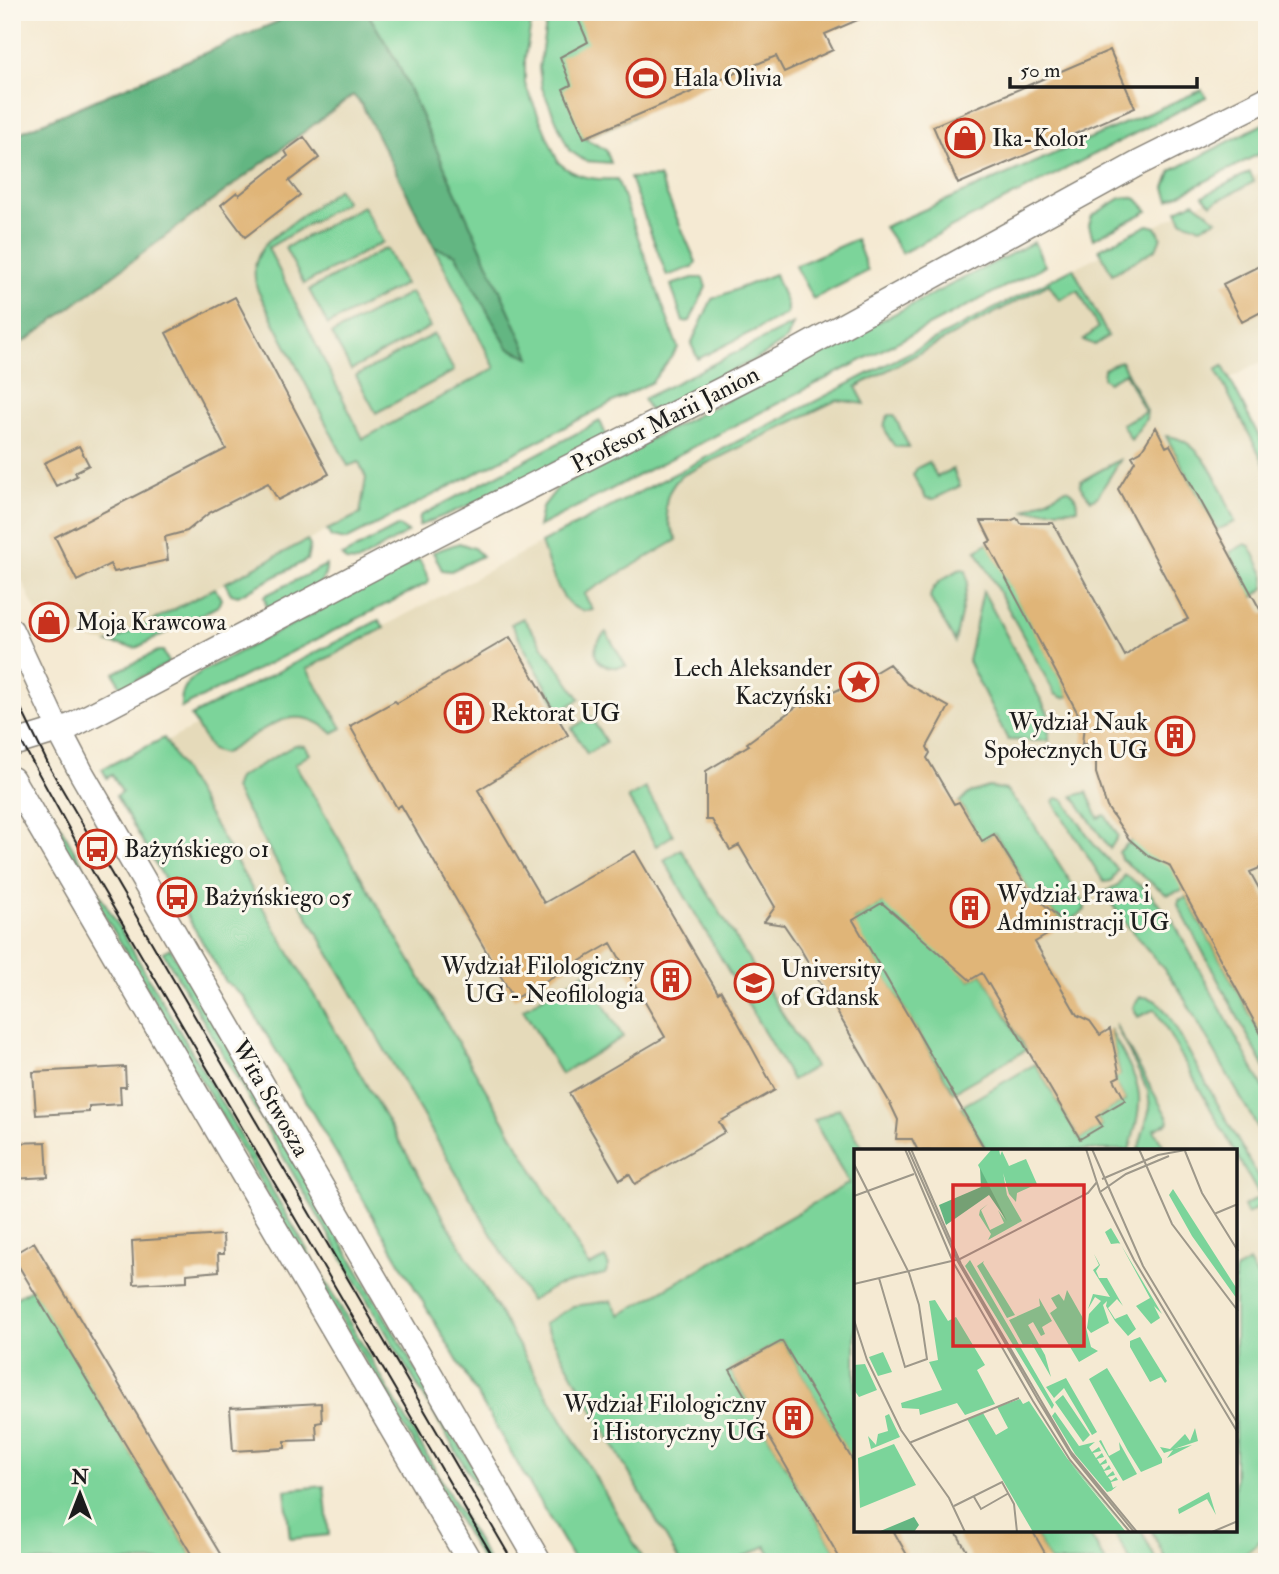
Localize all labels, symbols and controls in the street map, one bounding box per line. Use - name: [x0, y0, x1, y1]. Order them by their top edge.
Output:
- scale bar: [1010, 46, 1197, 90]
- sports icon: Hala Olivia: [625, 57, 667, 99]
- text: 50 m: [1020, 57, 1061, 84]
- place label: Hala Olivia: [673, 63, 783, 94]
- shop icon: Ika-Kolor: [944, 117, 986, 159]
- place label: Ika-Kolor: [992, 123, 1087, 154]
- street label: Profesor Marii Janion: [566, 359, 765, 480]
- shop icon: Moja Krawcowa: [28, 601, 70, 643]
- place label: Moja Krawcowa: [76, 607, 227, 638]
- place label: Lech Aleksander Kaczyński: [673, 653, 832, 712]
- place icon: Lech Aleksander Kaczyński: [838, 661, 880, 703]
- building icon: Rektorat UG: [443, 692, 485, 734]
- place label: Rektorat UG: [491, 698, 620, 729]
- place label: Wydział Nauk Społecznych UG: [984, 707, 1149, 766]
- building icon: Wydział Nauk Społecznych UG: [1154, 715, 1196, 757]
- bus stop icon: Bażyńskiego 01: [76, 828, 118, 870]
- place label: Bażyńskiego 01: [124, 834, 269, 865]
- bus stop icon: Bażyńskiego 05: [156, 876, 198, 918]
- place label: Wydział Prawa i Administracji UG: [996, 879, 1169, 938]
- place label: Bażyńskiego 05: [204, 882, 352, 913]
- building icon: Wydział Prawa i Administracji UG: [949, 887, 991, 929]
- place label: Wydział Filologiczny UG - Neofilologia: [440, 951, 645, 1010]
- place label: University of Gdansk: [781, 954, 882, 1013]
- building icon: Wydział Filologiczny UG - Neofilologia: [650, 959, 692, 1001]
- school or university icon: University of Gdansk: [733, 962, 775, 1004]
- street label: Wita Stwosza: [224, 1033, 317, 1163]
- inset map: [854, 1149, 1237, 1532]
- place label: Wydział Filologiczny i Historyczny UG: [562, 1389, 766, 1448]
- building icon: Wydział Filologiczny i Historyczny UG: [772, 1397, 814, 1439]
- north arrow: [46, 1458, 116, 1528]
- text: N: [70, 1466, 89, 1490]

